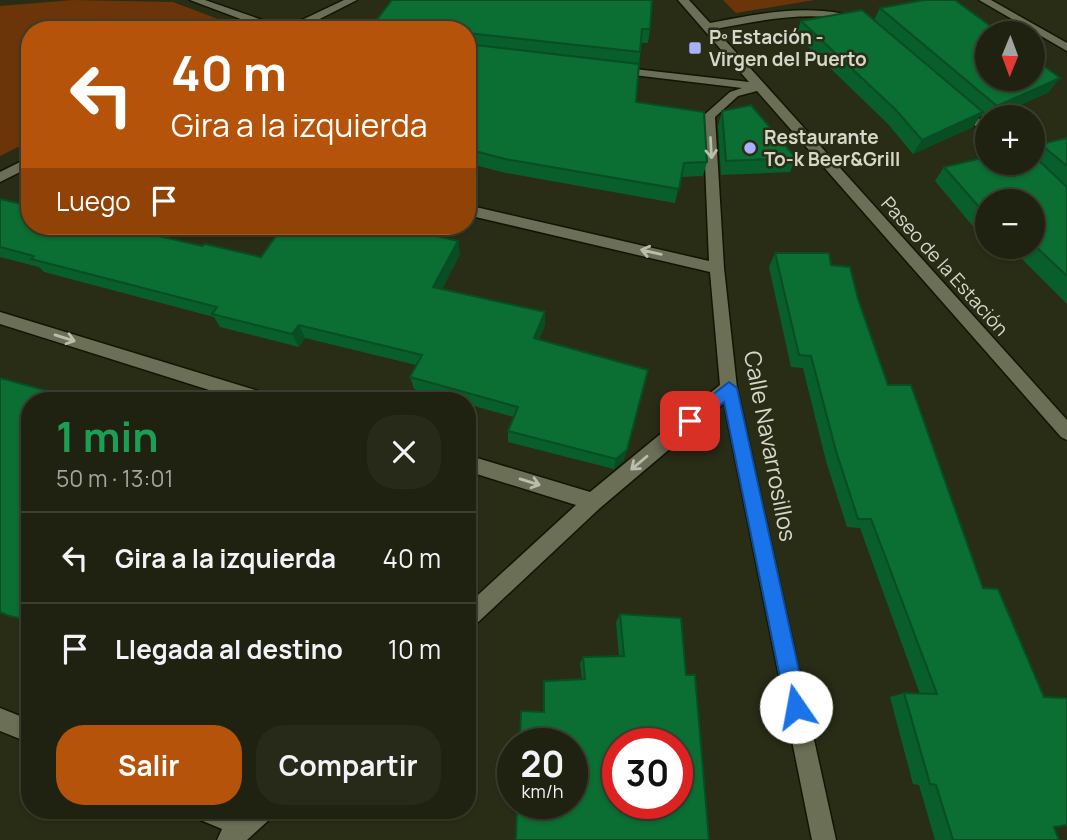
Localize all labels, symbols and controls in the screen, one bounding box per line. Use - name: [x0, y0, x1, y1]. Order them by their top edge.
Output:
- north arrow: [975, 21, 1045, 91]
- map controls: [975, 21, 1045, 259]
- place label: Pº Estación - Virgen del Puerto: [709, 24, 867, 72]
- text: 40 m: [171, 39, 287, 106]
- marker: Pº Estación - Virgen del Puerto: [687, 40, 703, 56]
- icon: left: [56, 49, 147, 140]
- text: Gira a la izquierda: [171, 103, 427, 147]
- button: +: [975, 105, 1045, 175]
- place label: Restaurante To-k Beer&Grill: [764, 124, 900, 172]
- one-way arrow: [704, 137, 717, 160]
- marker: Restaurante To-k Beer&Grill: [742, 140, 758, 156]
- icon: arrive: [145, 182, 183, 220]
- text: Luego: [56, 183, 131, 219]
- button: −: [975, 189, 1045, 259]
- street label: Paseo de la Estación: [876, 191, 1014, 341]
- one-way arrow: [640, 245, 663, 258]
- one-way arrow: [54, 332, 76, 345]
- street label: Calle Navarrosillos: [737, 348, 805, 544]
- pin: [660, 391, 720, 451]
- icon: arrive: [671, 402, 709, 440]
- text: 1 min: [56, 407, 159, 465]
- button: close: [367, 415, 441, 489]
- one-way arrow: [631, 455, 649, 471]
- text: 50 m · 13:01: [56, 462, 173, 494]
- one-way arrow: [519, 477, 541, 490]
- icon: left: [56, 539, 94, 577]
- text: Gira a la izquierda: [115, 540, 336, 576]
- text: 40 m: [383, 540, 441, 576]
- icon: arrive: [56, 630, 94, 668]
- text: Llegada al destino: [115, 631, 343, 667]
- text: 10 m: [388, 631, 441, 667]
- position arrow: [759, 670, 833, 744]
- button: Salir: [56, 725, 242, 805]
- button: Compartir: [256, 725, 441, 805]
- speed limit sign: 30: [602, 728, 693, 819]
- text: 20: [521, 740, 564, 788]
- text: km/h: [522, 779, 563, 803]

